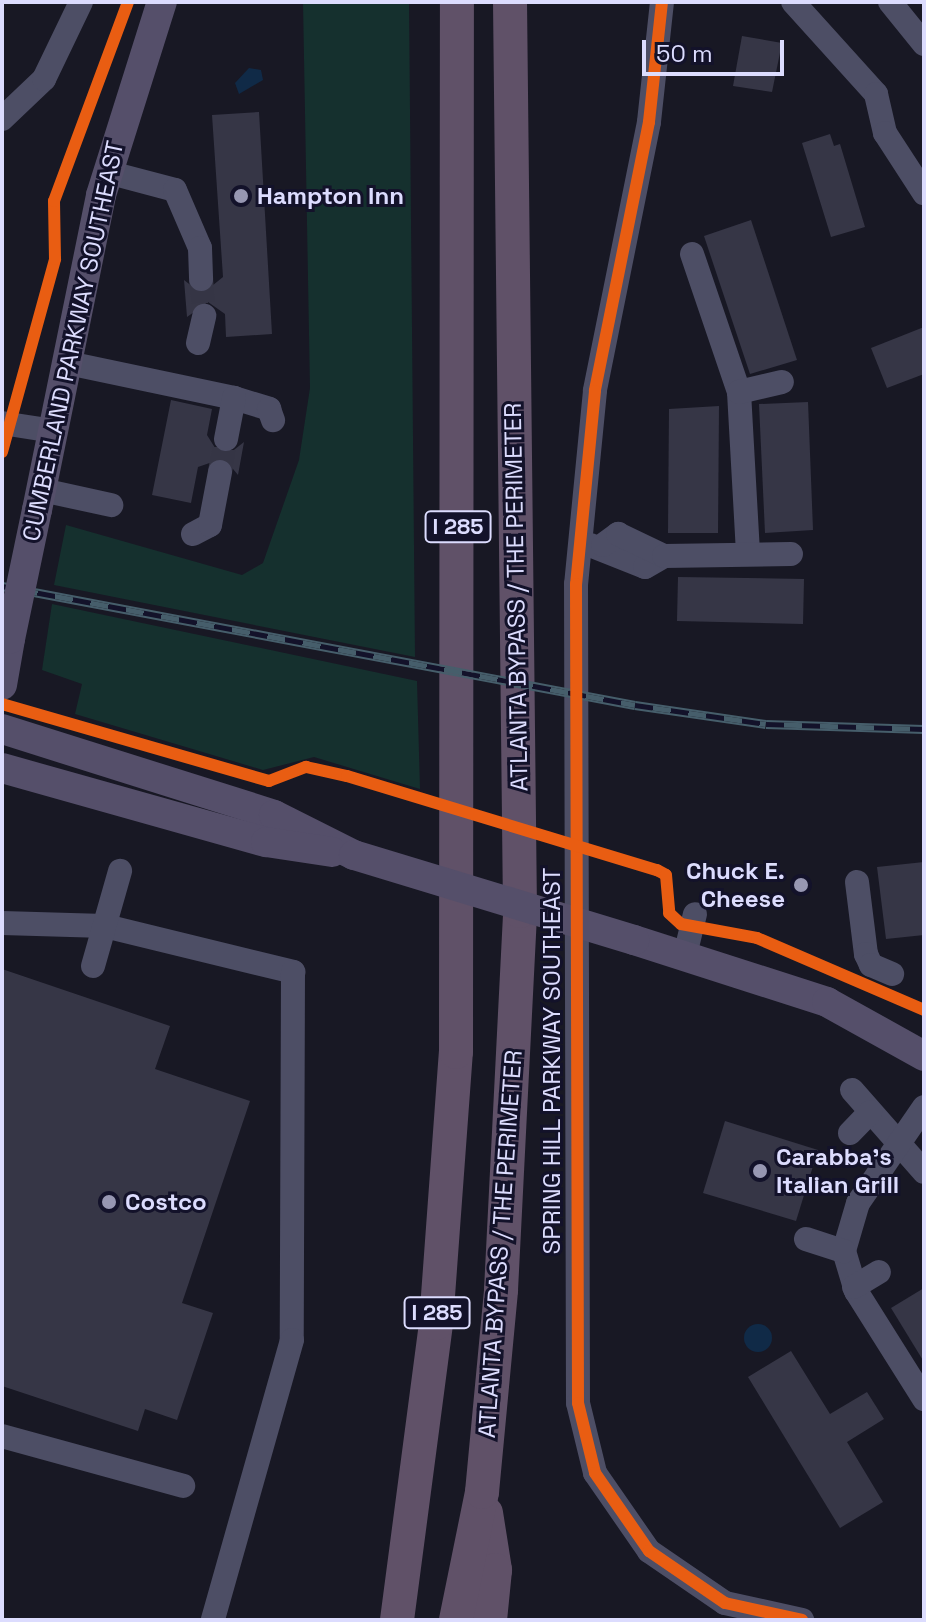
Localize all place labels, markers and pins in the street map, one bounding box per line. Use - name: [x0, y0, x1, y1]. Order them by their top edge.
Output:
- place label: Hampton Inn: [257, 182, 404, 210]
- marker: Hampton Inn: [232, 187, 250, 205]
- place label: Chuck E. Cheese: [686, 857, 785, 913]
- marker: Chuck E. Cheese: [792, 876, 810, 894]
- place label: Carabba's Italian Grill: [776, 1143, 899, 1199]
- marker: Carabba's Italian Grill: [751, 1162, 769, 1180]
- place label: Costco: [125, 1188, 207, 1216]
- marker: Costco: [100, 1193, 118, 1211]

